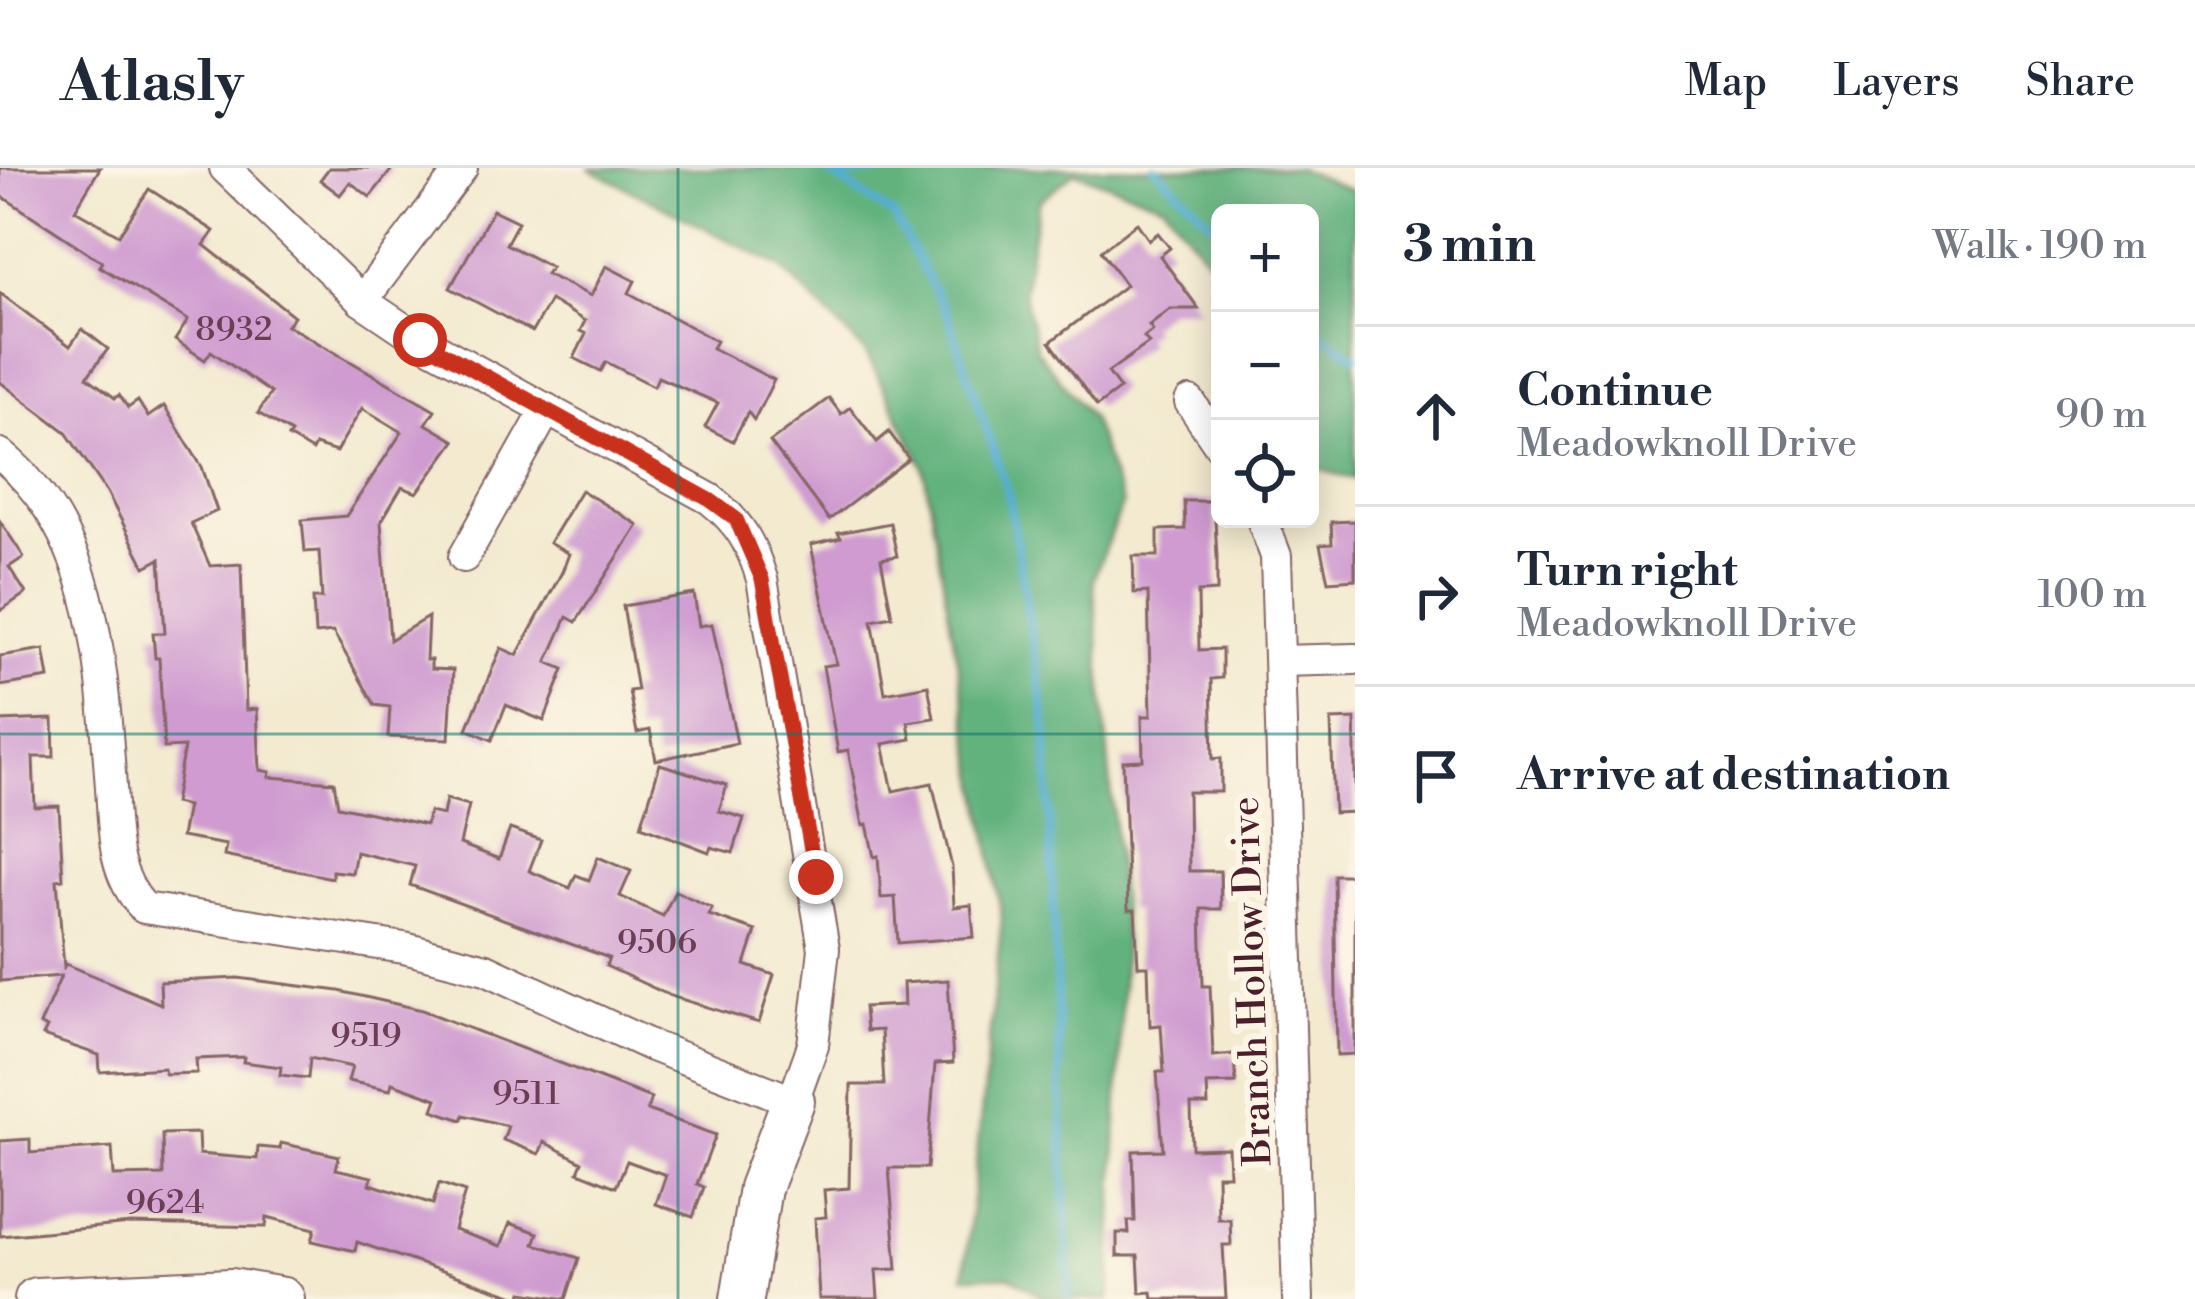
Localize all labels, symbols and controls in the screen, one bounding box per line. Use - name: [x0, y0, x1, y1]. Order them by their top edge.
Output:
- text: Atlasly: [60, 47, 244, 119]
- text: Map: [1685, 56, 1767, 109]
- text: Layers: [1833, 56, 1960, 109]
- text: Share: [2026, 56, 2135, 109]
- map controls: [1211, 204, 1319, 528]
- button: +: [1211, 204, 1319, 312]
- text: 3 min: [1403, 214, 1536, 278]
- text: Walk · 190 m: [1933, 222, 2147, 271]
- house number: 8932: [195, 310, 273, 351]
- button: −: [1211, 312, 1319, 420]
- route start: [393, 313, 447, 367]
- text: Continue: [1517, 363, 1713, 420]
- icon: ahead: [1403, 383, 1469, 449]
- text: 90 m: [2055, 391, 2147, 440]
- button: locate: [1211, 420, 1319, 528]
- text: Meadowknoll Drive: [1517, 420, 1857, 469]
- text: Turn right: [1517, 543, 1738, 600]
- icon: right: [1403, 563, 1469, 629]
- text: 100 m: [2038, 571, 2147, 620]
- text: Meadowknoll Drive: [1517, 600, 1857, 649]
- icon: arrive: [1403, 743, 1469, 809]
- text: Arrive at destination: [1517, 747, 1950, 804]
- street label: Branch Hollow Drive: [1222, 795, 1283, 1167]
- route end: [789, 850, 843, 904]
- house number: 9506: [617, 923, 697, 964]
- house number: 9519: [330, 1016, 402, 1057]
- house number: 9511: [492, 1074, 560, 1115]
- house number: 9624: [126, 1183, 204, 1224]

